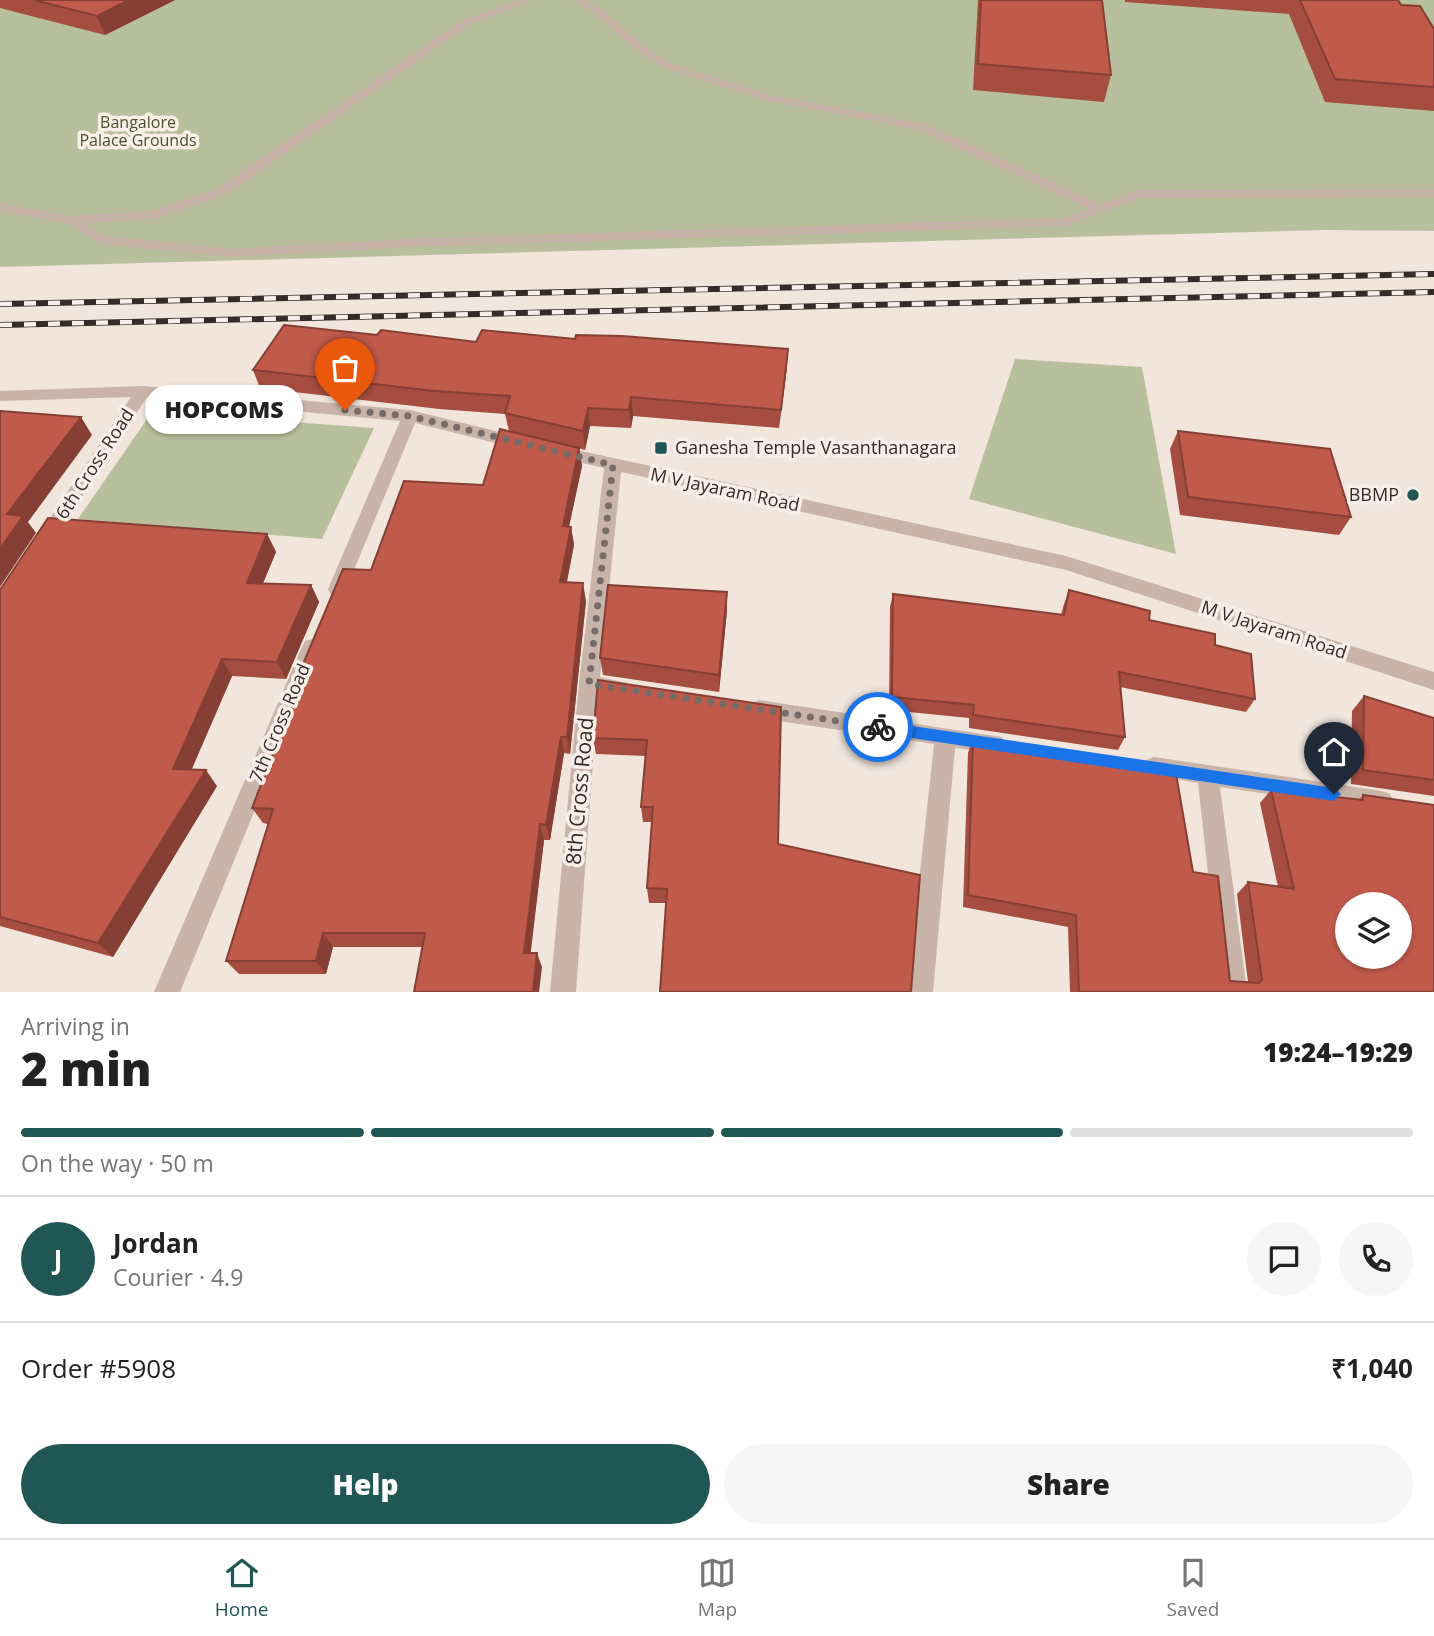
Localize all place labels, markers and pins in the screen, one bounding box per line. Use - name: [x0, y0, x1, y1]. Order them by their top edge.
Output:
- pin: [315, 338, 375, 410]
- callout: HOPCOMS: [146, 386, 303, 434]
- place label: Ganesha Temple Vasanthanagara: [675, 435, 957, 459]
- marker: Ganesha Temple Vasanthanagara: [653, 440, 669, 456]
- place label: BBMP: [1349, 482, 1399, 506]
- marker: BBMP: [1405, 487, 1421, 503]
- pin: [1304, 722, 1364, 794]

